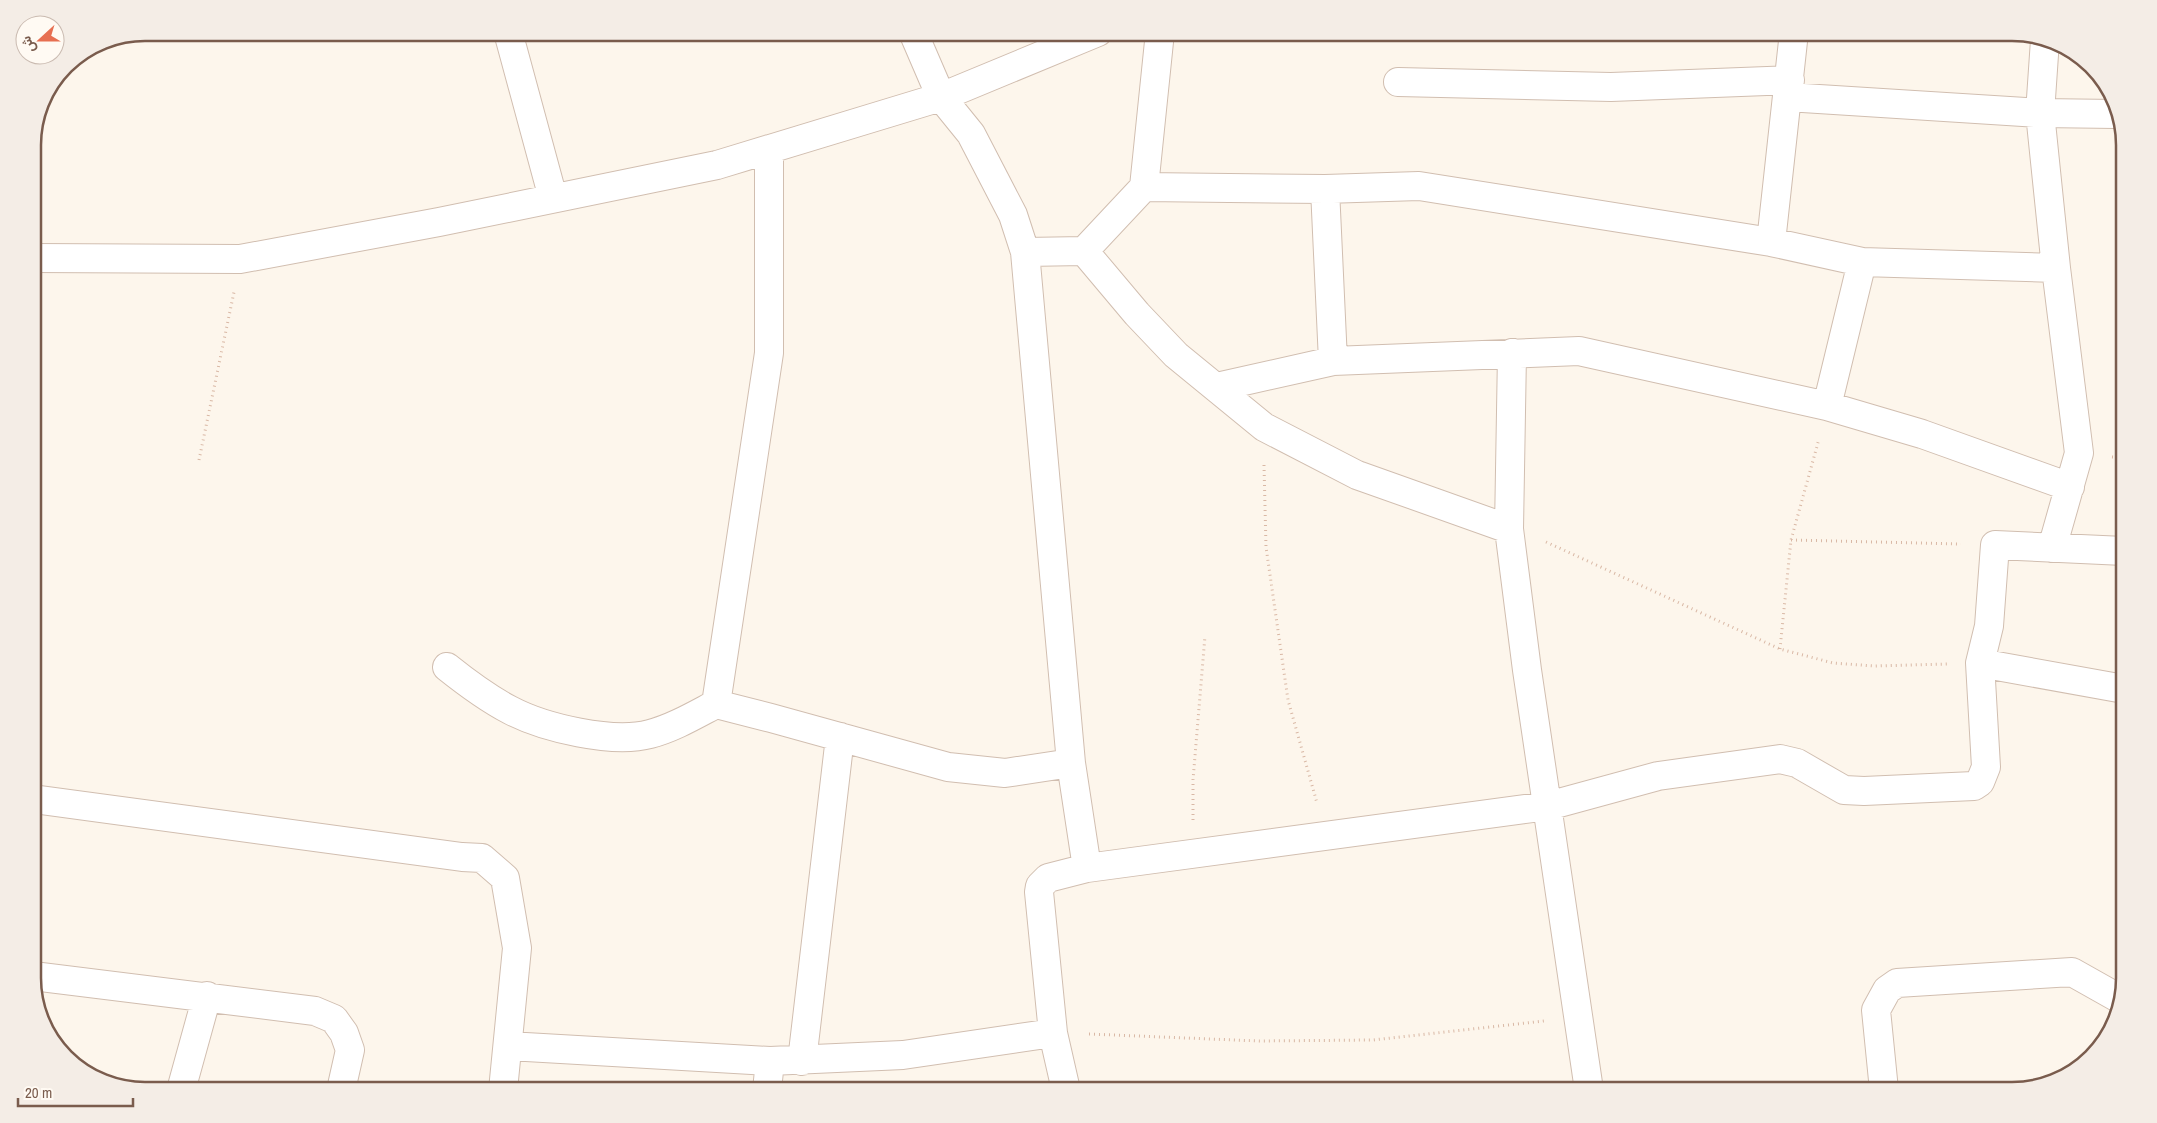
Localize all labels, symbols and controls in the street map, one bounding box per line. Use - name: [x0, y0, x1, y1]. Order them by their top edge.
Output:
- north arrow: [15, 15, 65, 65]
- text: ش: [16, 33, 39, 56]
- scale bar: [18, 1076, 132, 1108]
- text: 20 m: [25, 1082, 52, 1103]

